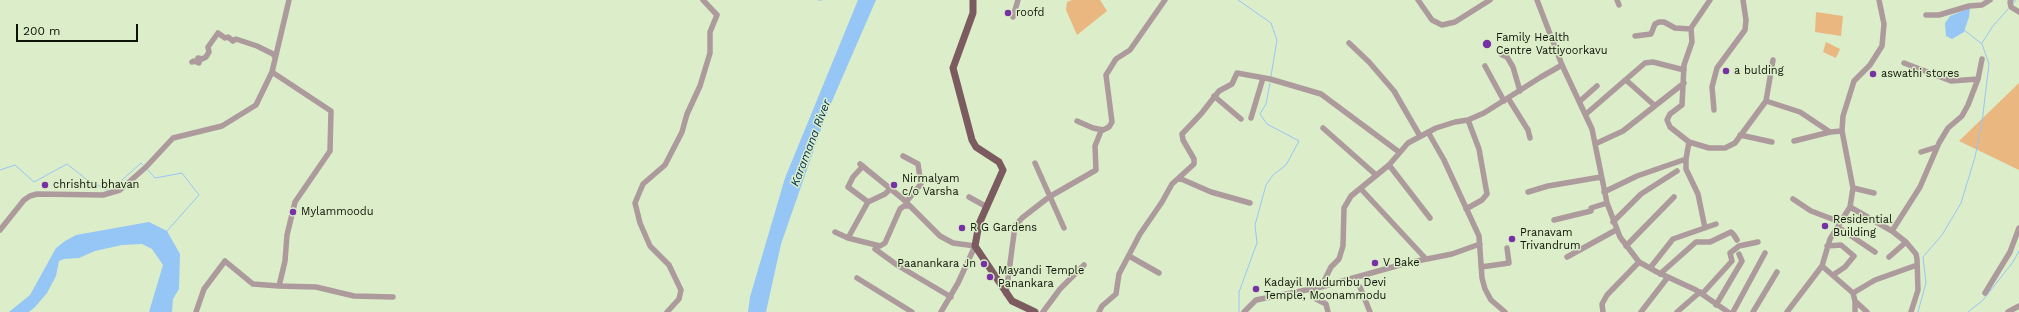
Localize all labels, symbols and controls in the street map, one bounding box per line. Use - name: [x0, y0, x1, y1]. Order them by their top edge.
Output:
- place label: roofd: [1016, 6, 1044, 20]
- marker: roofd: [1003, 8, 1013, 18]
- scale bar: [18, 16, 140, 42]
- text: 200 m: [23, 24, 60, 38]
- place label: Family Health Centre Vattiyoorkavu: [1496, 31, 1608, 57]
- marker: Family Health Centre Vattiyoorkavu: [1481, 38, 1493, 50]
- place label: a bulding: [1734, 64, 1784, 78]
- marker: a bulding: [1721, 66, 1731, 76]
- place label: aswathi stores: [1881, 67, 1959, 81]
- marker: aswathi stores: [1868, 69, 1878, 79]
- water label: Karamana River: [788, 98, 834, 188]
- place label: Nirmalyam c/o Varsha: [902, 172, 960, 198]
- place label: chrishtu bhavan: [53, 178, 139, 192]
- marker: chrishtu bhavan: [40, 180, 50, 190]
- marker: Nirmalyam c/o Varsha: [889, 180, 899, 190]
- place label: Mylammoodu: [301, 205, 374, 219]
- marker: Mylammoodu: [288, 207, 298, 217]
- place label: Residential Building: [1833, 213, 1892, 239]
- place label: R G Gardens: [970, 221, 1037, 235]
- marker: Residential Building: [1820, 221, 1830, 231]
- marker: R G Gardens: [957, 223, 967, 233]
- place label: Pranavam Trivandrum: [1520, 226, 1581, 252]
- marker: Pranavam Trivandrum: [1507, 234, 1517, 244]
- place label: V Bake: [1383, 256, 1420, 270]
- place label: Paanankara Jn: [897, 257, 976, 271]
- marker: V Bake: [1370, 258, 1380, 268]
- marker: Paanankara Jn: [979, 259, 989, 269]
- place label: Mayandi Temple Panankara: [998, 264, 1084, 290]
- marker: Mayandi Temple Panankara: [985, 272, 995, 282]
- place label: Kadayil Mudumbu Devi Temple, Moonammodu: [1264, 276, 1386, 302]
- marker: Kadayil Mudumbu Devi Temple, Moonammodu: [1251, 284, 1261, 294]

